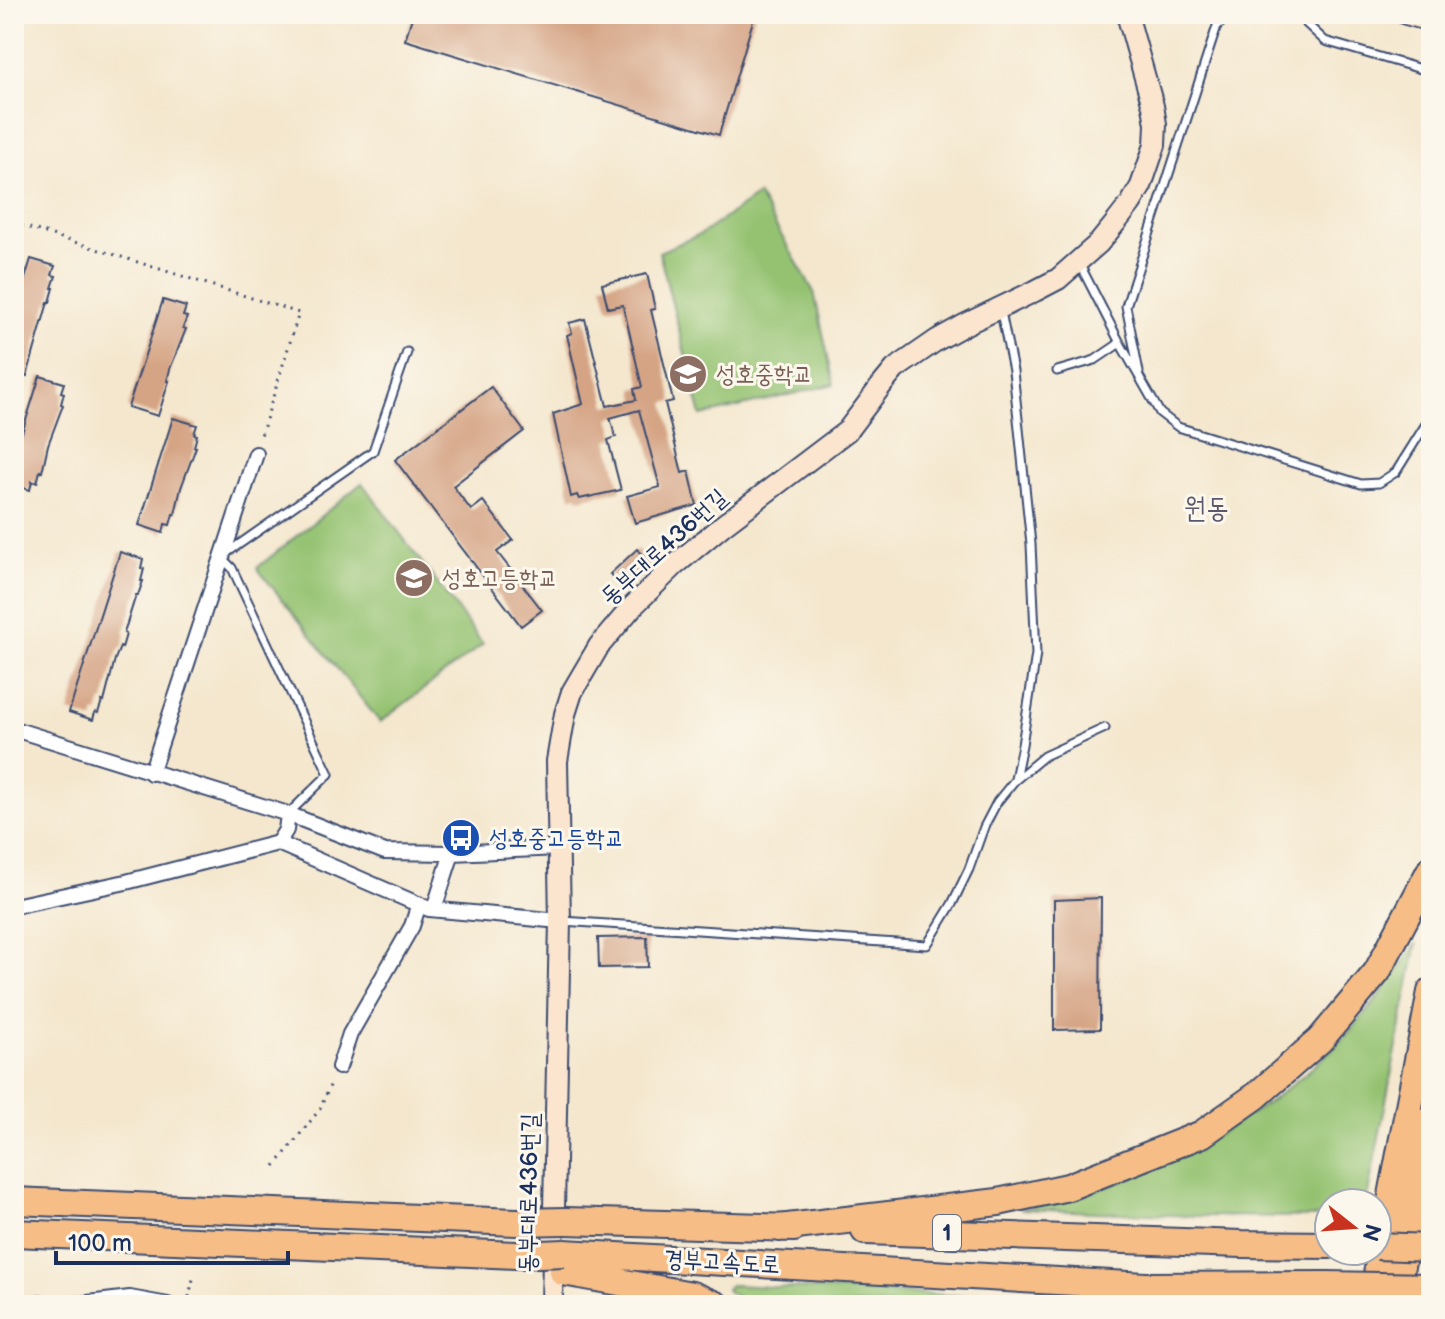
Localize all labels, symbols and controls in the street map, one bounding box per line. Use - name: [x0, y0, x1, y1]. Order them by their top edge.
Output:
- school or university icon: 성호중학교: [667, 353, 709, 395]
- place label: 성호중학교: [716, 360, 813, 389]
- street label: 동부대로436번길: [595, 483, 733, 611]
- district label: 원동: [1183, 492, 1229, 525]
- school or university icon: 성호고등학교: [393, 557, 435, 599]
- place label: 성호고등학교: [442, 564, 558, 593]
- bus stop icon: 성호중고등학교: [440, 817, 482, 859]
- place label: 성호중고등학교: [489, 824, 624, 853]
- street label: 동부대로436번길: [513, 1113, 545, 1273]
- north arrow: [1313, 1187, 1393, 1267]
- scale bar: [56, 1215, 288, 1265]
- road number: 1: [933, 1215, 961, 1251]
- text: N: [1355, 1221, 1386, 1244]
- text: 100 m: [68, 1229, 132, 1258]
- street label: 경부고속도로: [663, 1244, 781, 1280]

